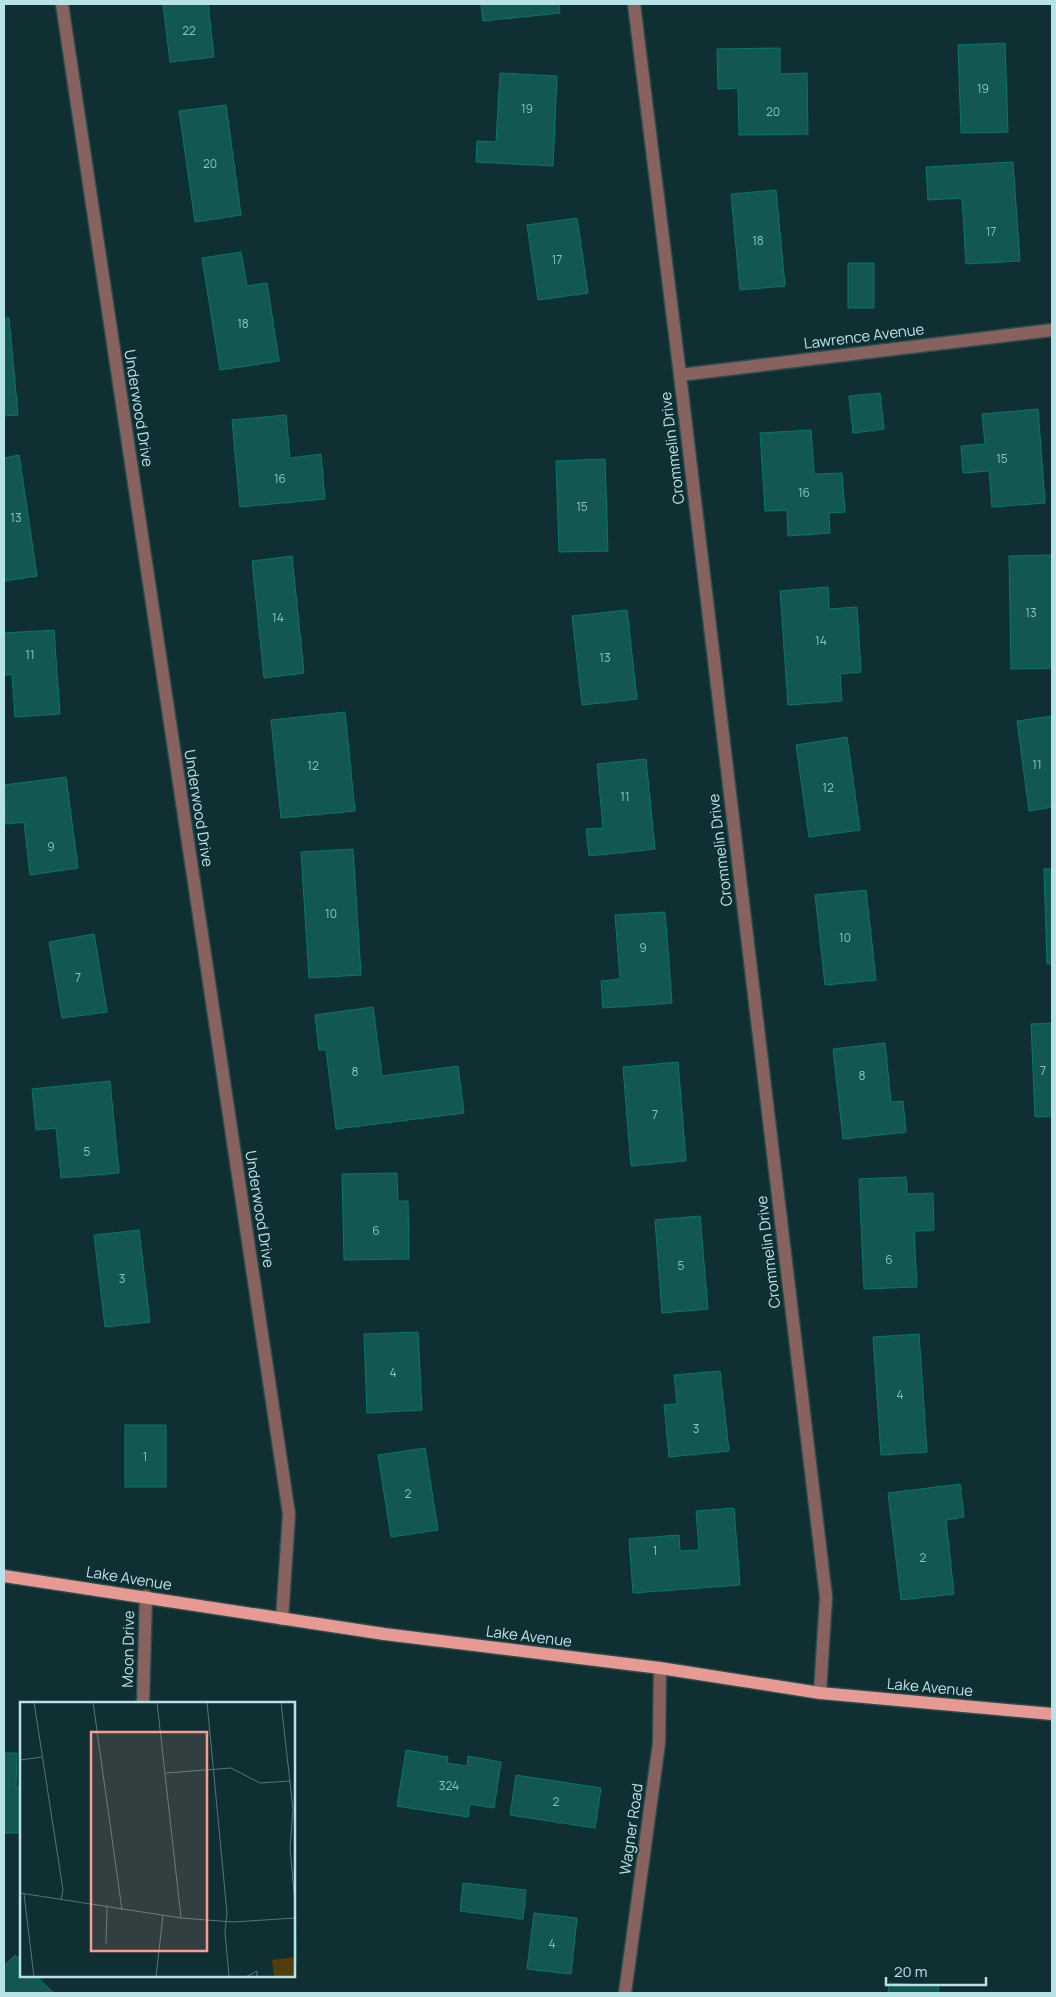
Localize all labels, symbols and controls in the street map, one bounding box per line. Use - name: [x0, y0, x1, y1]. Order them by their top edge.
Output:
- house number: 22: [182, 22, 196, 39]
- house number: 19: [977, 80, 989, 97]
- house number: 19: [521, 100, 533, 117]
- house number: 20: [766, 103, 780, 120]
- house number: 20: [203, 155, 217, 172]
- house number: 17: [986, 223, 996, 240]
- house number: 18: [752, 232, 764, 249]
- house number: 17: [552, 251, 562, 268]
- house number: 18: [237, 315, 249, 332]
- street label: Lawrence Avenue: [803, 318, 926, 354]
- street label: Underwood Drive: [119, 348, 159, 468]
- street label: Crommelin Drive: [655, 390, 689, 505]
- house number: 15: [996, 450, 1008, 467]
- house number: 16: [274, 470, 286, 487]
- house number: 16: [798, 484, 810, 501]
- house number: 15: [576, 498, 588, 515]
- house number: 13: [10, 509, 22, 526]
- house number: 13: [1025, 604, 1037, 621]
- house number: 14: [272, 609, 284, 626]
- house number: 14: [815, 632, 827, 649]
- house number: 11: [25, 646, 35, 663]
- house number: 13: [599, 649, 611, 666]
- street label: Underwood Drive: [179, 748, 219, 868]
- house number: 11: [1032, 756, 1042, 773]
- house number: 12: [307, 757, 319, 774]
- house number: 12: [822, 779, 834, 796]
- house number: 11: [620, 788, 630, 805]
- street label: Crommelin Drive: [703, 792, 737, 907]
- house number: 9: [47, 838, 55, 855]
- house number: 10: [325, 905, 337, 922]
- house number: 10: [839, 929, 851, 946]
- house number: 9: [639, 939, 647, 956]
- house number: 7: [75, 969, 81, 986]
- house number: 7: [1040, 1062, 1046, 1079]
- house number: 8: [352, 1063, 359, 1080]
- house number: 8: [859, 1067, 866, 1084]
- house number: 7: [652, 1106, 658, 1123]
- house number: 5: [84, 1143, 91, 1160]
- street label: Underwood Drive: [240, 1149, 280, 1269]
- street label: Crommelin Drive: [751, 1194, 785, 1309]
- house number: 6: [372, 1222, 380, 1239]
- house number: 6: [885, 1251, 893, 1268]
- house number: 5: [678, 1257, 685, 1274]
- house number: 3: [119, 1270, 125, 1287]
- house number: 4: [389, 1364, 397, 1381]
- house number: 4: [896, 1386, 904, 1403]
- house number: 3: [693, 1420, 699, 1437]
- house number: 1: [143, 1448, 147, 1465]
- house number: 2: [405, 1485, 412, 1502]
- house number: 1: [653, 1542, 657, 1559]
- house number: 2: [920, 1549, 927, 1566]
- street label: Lake Avenue: [85, 1561, 174, 1595]
- street label: Moon Drive: [117, 1610, 139, 1688]
- street label: Lake Avenue: [485, 1620, 573, 1652]
- street label: Lake Avenue: [886, 1673, 974, 1701]
- inset map: [20, 1702, 295, 1977]
- house number: 324: [439, 1777, 459, 1794]
- street label: Wagner Road: [614, 1782, 648, 1876]
- house number: 2: [553, 1793, 560, 1810]
- house number: 4: [548, 1935, 556, 1952]
- scale bar: [886, 1954, 986, 1986]
- text: 20 m: [894, 1961, 927, 1982]

